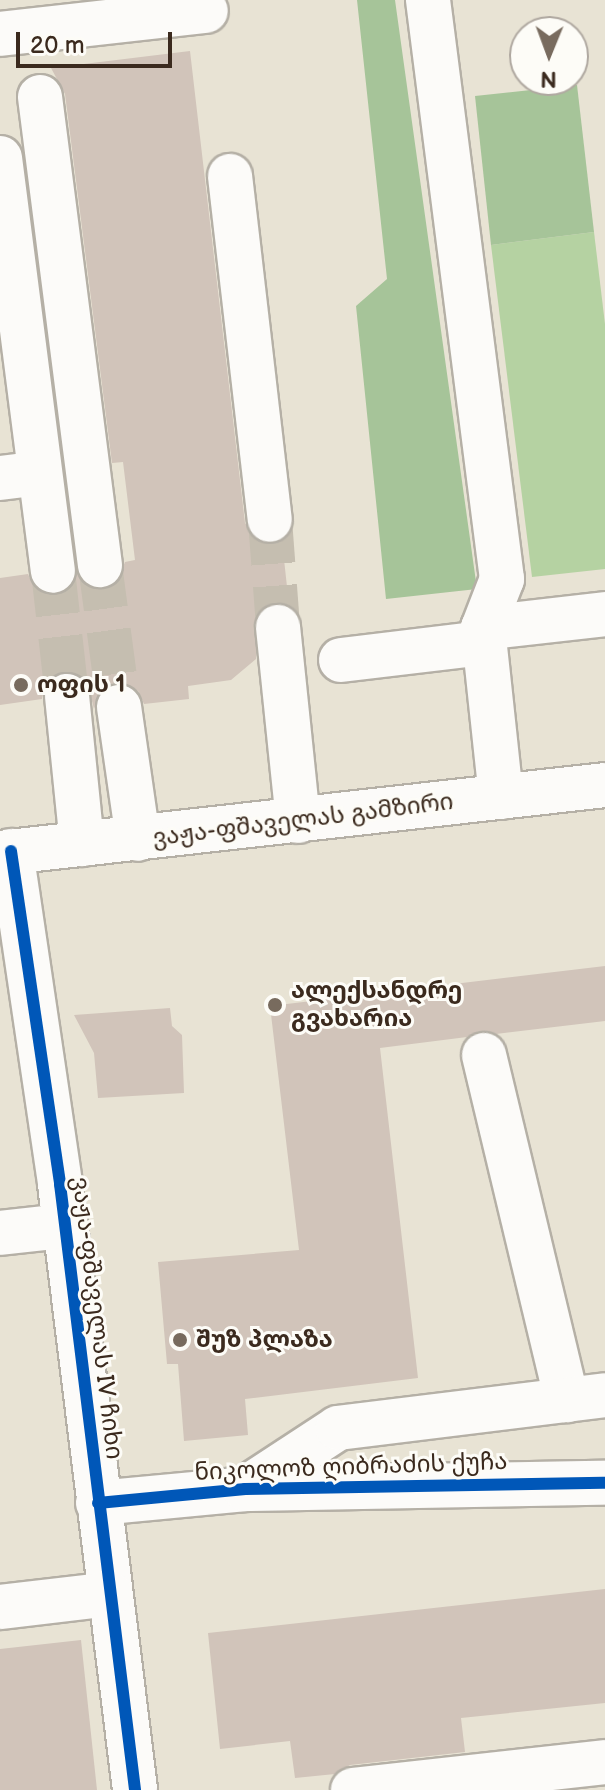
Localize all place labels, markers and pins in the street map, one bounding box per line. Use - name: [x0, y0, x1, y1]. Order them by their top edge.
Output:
- place label: ოფის 1: [37, 671, 125, 699]
- marker: ოფის 1: [12, 676, 30, 694]
- place label: ალექსანდრე გვახარია: [291, 977, 462, 1033]
- marker: ალექსანდრე გვახარია: [266, 996, 284, 1014]
- place label: შუზ პლაზა: [196, 1326, 333, 1354]
- marker: შუზ პლაზა: [171, 1331, 189, 1349]

